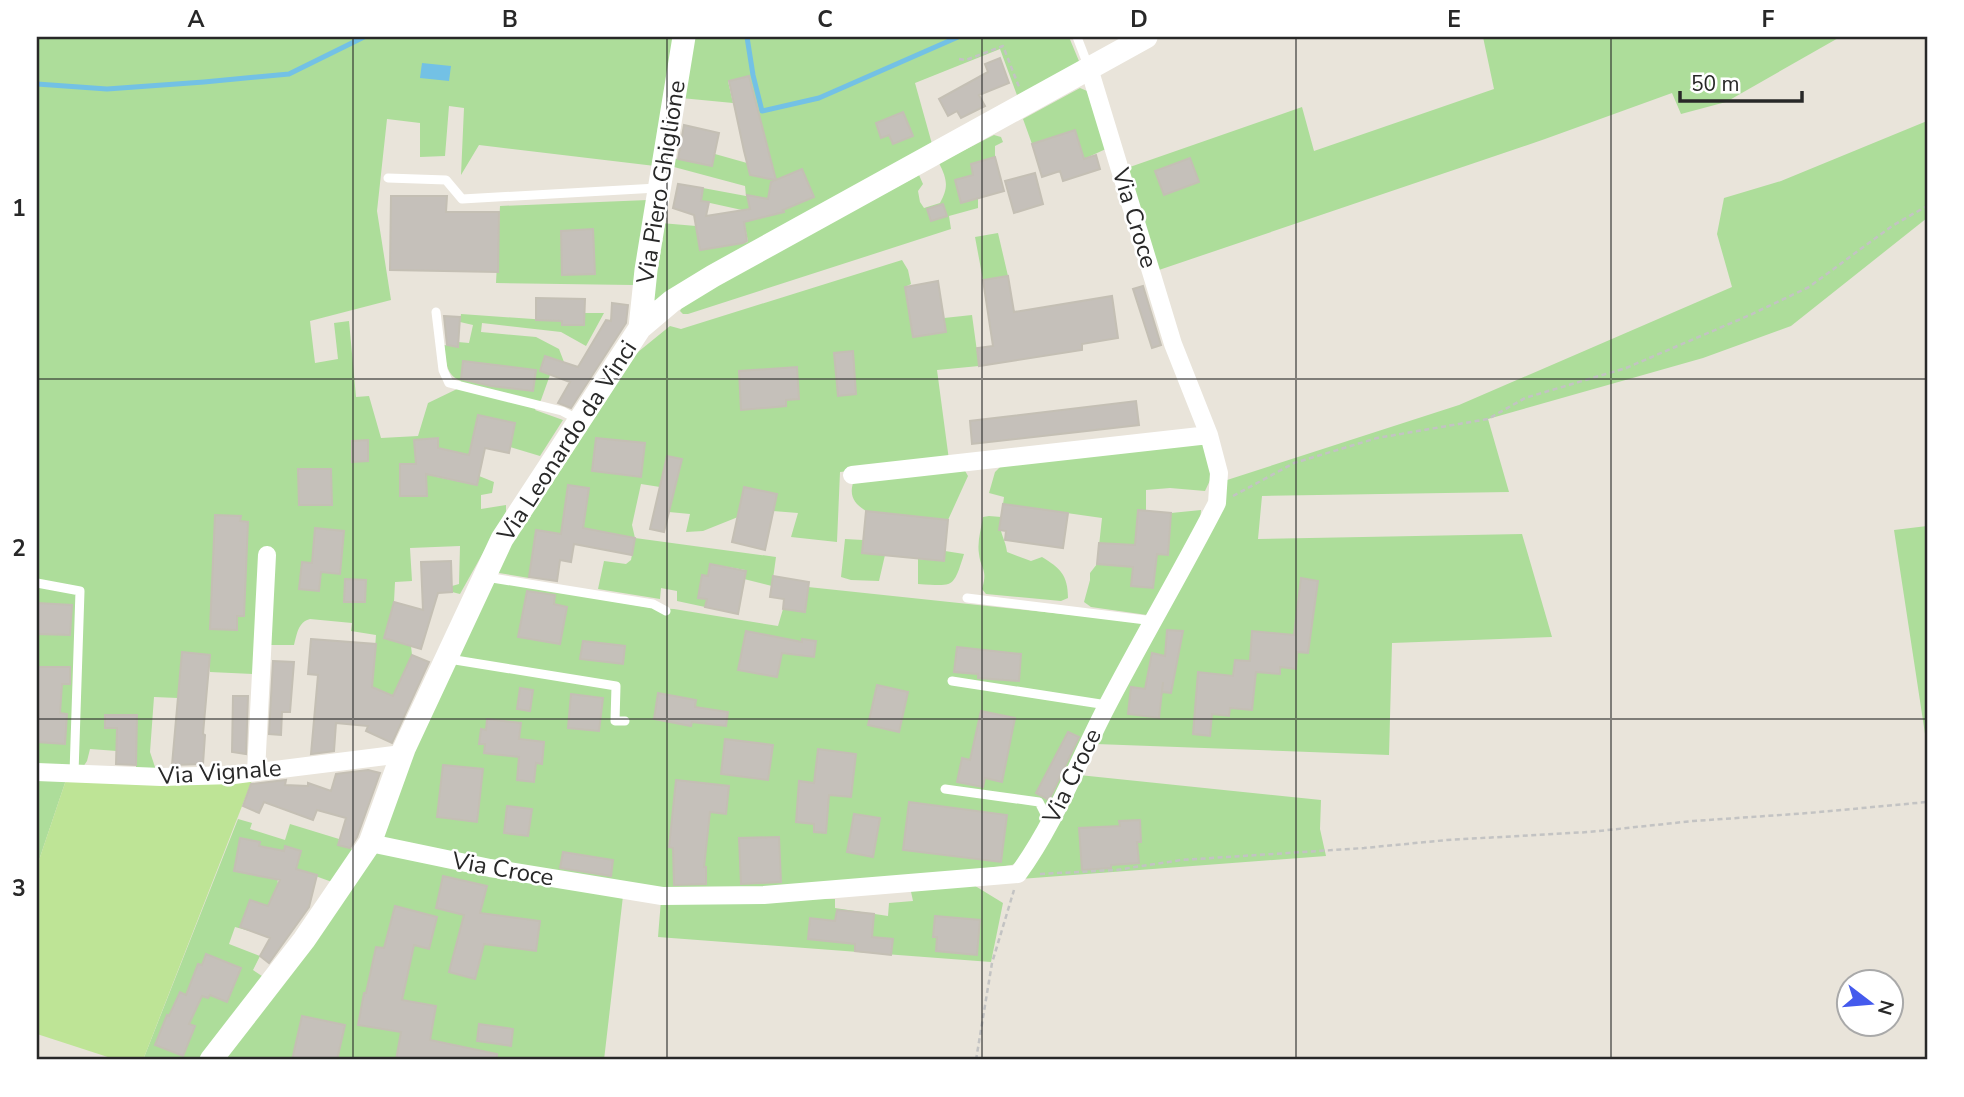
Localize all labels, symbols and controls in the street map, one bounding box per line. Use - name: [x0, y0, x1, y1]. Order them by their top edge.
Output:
- text: A: [187, 4, 205, 35]
- text: B: [502, 4, 518, 35]
- text: C: [817, 4, 833, 35]
- text: D: [1130, 4, 1148, 35]
- text: E: [1447, 4, 1461, 35]
- text: F: [1762, 4, 1775, 35]
- scale bar: [1680, 60, 1803, 104]
- text: 50 m: [1691, 70, 1740, 98]
- street label: Via Piero Ghiglione: [629, 78, 693, 287]
- street label: Via Croce: [1104, 163, 1165, 272]
- text: 1: [12, 193, 26, 224]
- street label: Via Leonardo da Vinci: [489, 334, 644, 549]
- text: 2: [12, 533, 26, 564]
- street label: Via Croce: [1035, 723, 1109, 830]
- street label: Via Vignale: [156, 752, 283, 792]
- street label: Via Croce: [449, 844, 556, 894]
- text: 3: [12, 873, 26, 904]
- north arrow: [1834, 968, 1904, 1038]
- text: N: [1871, 997, 1900, 1018]

